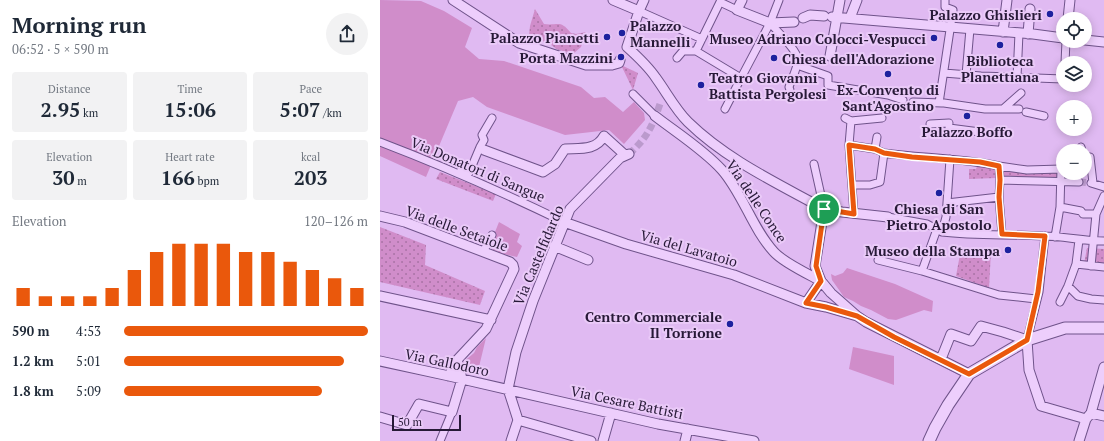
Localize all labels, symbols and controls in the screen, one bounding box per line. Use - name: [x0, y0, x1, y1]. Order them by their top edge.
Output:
- place label: Palazzo Ghislieri: [929, 5, 1042, 24]
- marker: Palazzo Ghislieri: [1045, 9, 1055, 19]
- text: Morning run: [12, 10, 146, 39]
- map controls: [1056, 12, 1092, 180]
- button: locate: [1056, 12, 1092, 48]
- button: share: [326, 13, 368, 55]
- place label: Palazzo Mannelli: [630, 16, 691, 51]
- place label: Palazzo Pianetti: [490, 28, 599, 47]
- marker: Palazzo Mannelli: [617, 28, 627, 38]
- place label: Museo Adriano Colocci-Vespucci: [709, 29, 926, 48]
- marker: Palazzo Pianetti: [602, 32, 612, 42]
- marker: Museo Adriano Colocci-Vespucci: [929, 33, 939, 43]
- text: 06:52 · 5 × 590 m: [12, 40, 109, 58]
- marker: Biblioteca Planettiana: [995, 40, 1005, 50]
- place label: Porta Mazzini: [520, 48, 613, 67]
- place label: Chiesa dell'Adorazione: [782, 49, 935, 68]
- place label: Biblioteca Planettiana: [961, 51, 1039, 86]
- marker: Porta Mazzini: [616, 52, 626, 62]
- marker: Chiesa dell'Adorazione: [769, 53, 779, 63]
- button: layers: [1056, 56, 1092, 92]
- place label: Teatro Giovanni Battista Pergolesi: [709, 68, 827, 103]
- marker: Ex-Convento di Sant'Agostino: [883, 69, 893, 79]
- marker: Teatro Giovanni Battista Pergolesi: [696, 80, 706, 90]
- place label: Ex-Convento di Sant'Agostino: [837, 80, 940, 115]
- text: Distance: [48, 82, 91, 96]
- text: Time: [177, 82, 203, 96]
- text: Pace: [299, 82, 322, 96]
- text: 2.95: [40, 96, 80, 123]
- text: 15:06: [164, 96, 216, 123]
- text: 5:07: [279, 96, 320, 123]
- button: +: [1056, 100, 1092, 136]
- text: km: [80, 106, 98, 120]
- text: /km: [320, 106, 342, 120]
- marker: Palazzo Boffo: [962, 111, 972, 121]
- place label: Palazzo Boffo: [921, 122, 1013, 141]
- street label: Via Donatori di Sangue: [408, 132, 548, 206]
- button: −: [1056, 144, 1092, 180]
- text: Elevation: [46, 150, 92, 164]
- text: Heart rate: [165, 150, 215, 164]
- text: kcal: [301, 150, 320, 164]
- street label: Via delle Conce: [722, 156, 792, 246]
- text: 30: [52, 164, 75, 191]
- text: 166: [161, 164, 195, 191]
- text: 203: [294, 164, 328, 191]
- text: m: [75, 174, 87, 188]
- text: bpm: [195, 174, 219, 188]
- marker: Chiesa di San Pietro Apostolo: [934, 188, 944, 198]
- pin: [807, 192, 841, 226]
- icon: arrive: [813, 198, 835, 220]
- place label: Chiesa di San Pietro Apostolo: [887, 199, 991, 234]
- street label: Via delle Setaiole: [403, 201, 511, 255]
- street label: Via Castelfidardo: [508, 202, 568, 308]
- text: Elevation: [12, 212, 67, 230]
- text: 120–126 m: [304, 212, 368, 230]
- street label: Via del Lavatoio: [638, 225, 740, 271]
- place label: Museo della Stampa: [865, 241, 1000, 260]
- marker: Museo della Stampa: [1003, 245, 1013, 255]
- place label: Centro Commerciale Il Torrione: [585, 307, 722, 342]
- marker: Centro Commerciale Il Torrione: [725, 319, 735, 329]
- text: 590 m: [12, 322, 50, 340]
- text: 4:53: [76, 322, 101, 340]
- street label: Via Gallodoro: [403, 344, 491, 380]
- text: 1.2 km: [12, 352, 54, 370]
- text: 5:01: [76, 352, 101, 370]
- street label: Via Cesare Battisti: [569, 381, 685, 423]
- text: 1.8 km: [12, 382, 54, 400]
- text: 5:09: [76, 382, 101, 400]
- scale bar: [392, 413, 461, 432]
- text: 50 m: [398, 415, 422, 429]

